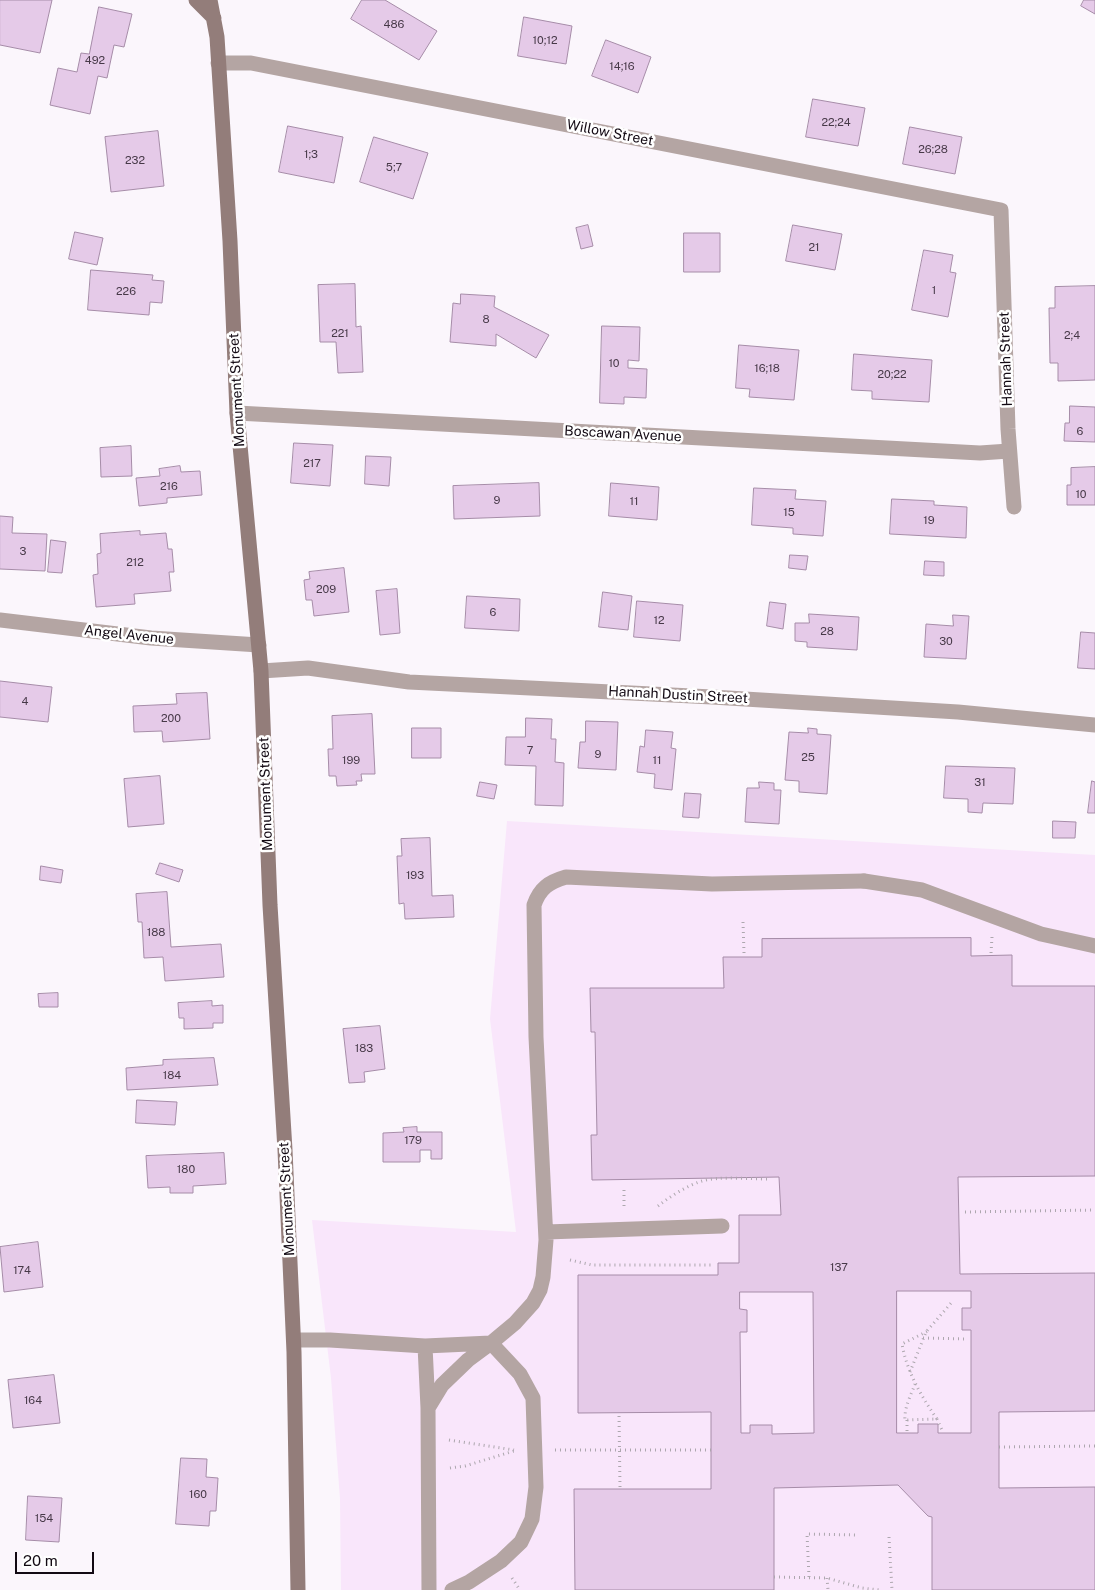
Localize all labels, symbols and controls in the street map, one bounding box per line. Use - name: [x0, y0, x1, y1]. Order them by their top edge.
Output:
- house number: 486: [384, 18, 404, 32]
- house number: 10;12: [533, 34, 557, 48]
- house number: 492: [85, 54, 105, 68]
- house number: 14;16: [609, 60, 635, 74]
- street label: Willow Street: [565, 116, 655, 150]
- house number: 22;24: [821, 116, 851, 130]
- house number: 26;28: [918, 143, 948, 157]
- house number: 1;3: [304, 148, 318, 162]
- house number: 232: [125, 154, 145, 168]
- house number: 5;7: [386, 161, 402, 175]
- house number: 21: [808, 241, 820, 255]
- house number: 1: [932, 284, 936, 298]
- house number: 226: [116, 285, 136, 299]
- street label: Hannah Street: [996, 311, 1016, 407]
- house number: 8: [482, 313, 490, 327]
- house number: 221: [331, 327, 349, 341]
- house number: 2;4: [1064, 329, 1080, 343]
- street label: Monument Street: [226, 333, 248, 447]
- house number: 10: [608, 357, 620, 371]
- house number: 16;18: [754, 362, 780, 376]
- house number: 20;22: [877, 368, 907, 382]
- street label: Boscawan Avenue: [564, 423, 682, 445]
- house number: 6: [1077, 425, 1083, 439]
- house number: 217: [303, 457, 321, 471]
- house number: 216: [160, 480, 178, 494]
- house number: 10: [1075, 488, 1087, 502]
- house number: 9: [494, 494, 500, 508]
- house number: 11: [630, 495, 638, 509]
- house number: 15: [783, 506, 795, 520]
- house number: 19: [923, 514, 935, 528]
- house number: 3: [20, 545, 26, 559]
- house number: 212: [126, 556, 144, 570]
- house number: 209: [316, 583, 336, 597]
- house number: 6: [490, 606, 496, 620]
- house number: 12: [653, 614, 665, 628]
- street label: Angel Avenue: [83, 622, 175, 648]
- house number: 28: [820, 625, 834, 639]
- house number: 30: [939, 635, 953, 649]
- street label: Hannah Dustin Street: [608, 683, 748, 707]
- house number: 4: [22, 695, 28, 709]
- house number: 200: [161, 712, 181, 726]
- street label: Monument Street: [256, 737, 276, 851]
- house number: 7: [527, 744, 533, 758]
- house number: 9: [595, 748, 601, 762]
- house number: 25: [801, 751, 815, 765]
- house number: 199: [342, 754, 360, 768]
- house number: 11: [653, 754, 661, 768]
- house number: 31: [974, 776, 986, 790]
- house number: 193: [406, 869, 424, 883]
- house number: 188: [147, 926, 165, 940]
- house number: 183: [355, 1042, 373, 1056]
- house number: 184: [163, 1069, 181, 1083]
- house number: 179: [404, 1134, 422, 1148]
- street label: Monument Street: [276, 1142, 298, 1256]
- house number: 180: [177, 1163, 195, 1177]
- house number: 137: [830, 1261, 848, 1275]
- house number: 174: [13, 1264, 31, 1278]
- house number: 164: [24, 1394, 42, 1408]
- house number: 160: [189, 1488, 207, 1502]
- house number: 154: [35, 1512, 53, 1526]
- scale bar: [18, 1542, 96, 1574]
- text: 20 m: [23, 1552, 58, 1569]

